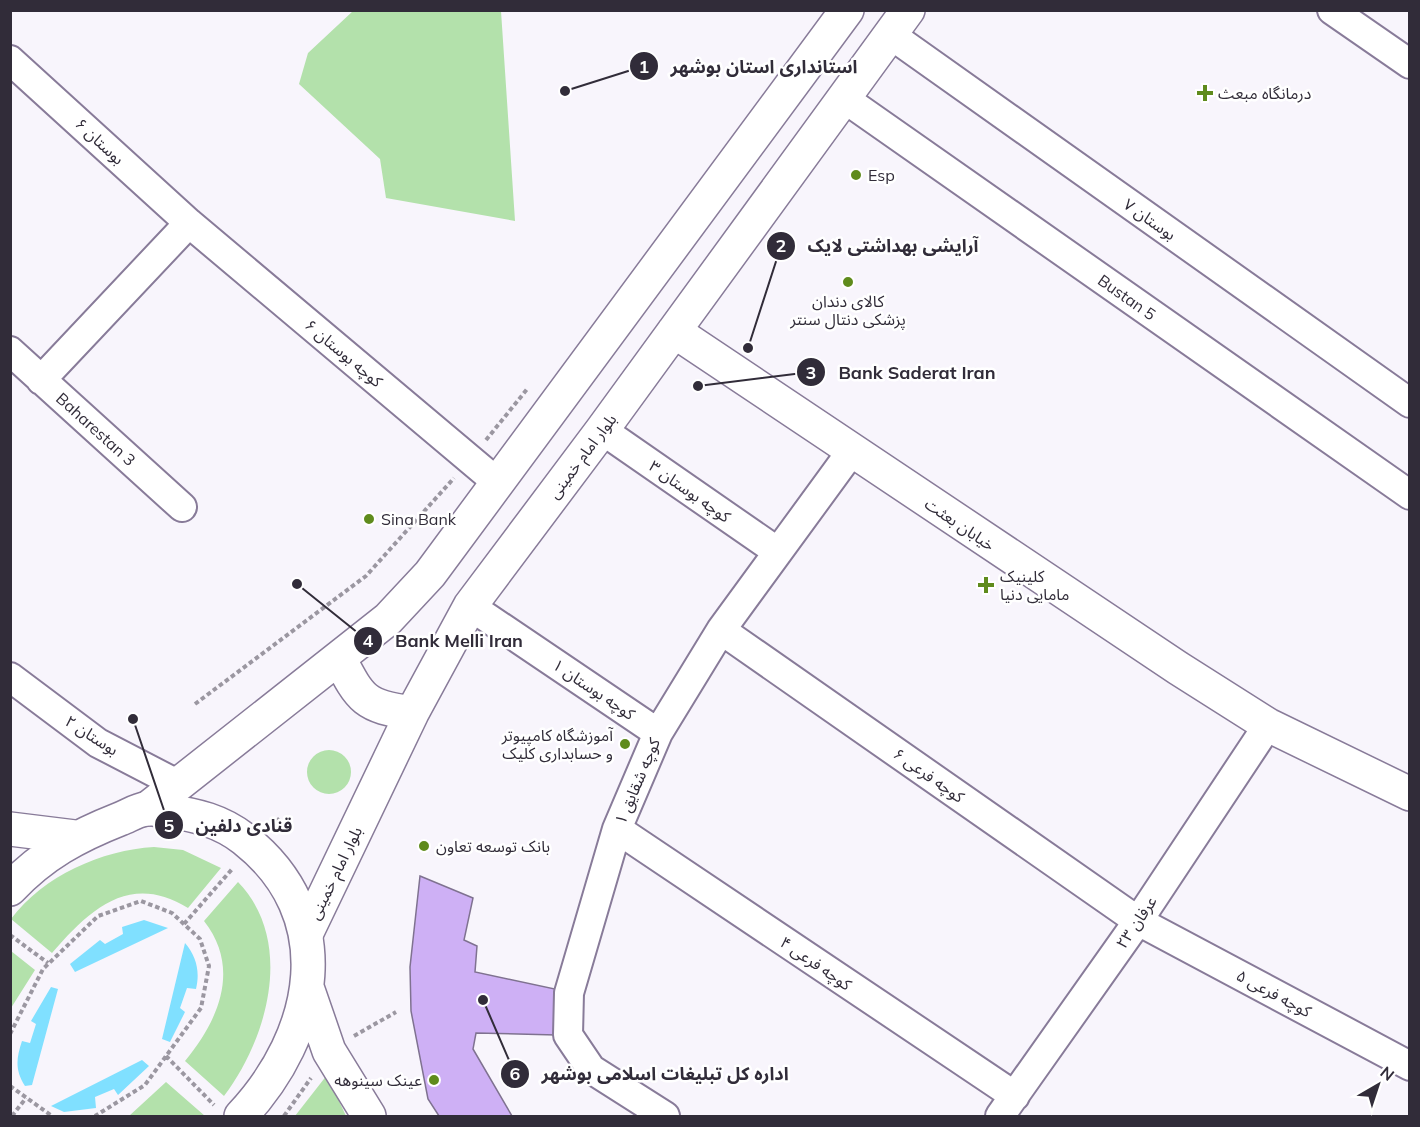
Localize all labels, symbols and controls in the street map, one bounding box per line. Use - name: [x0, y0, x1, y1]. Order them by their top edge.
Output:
- callout: استانداری استان بوشهر: [629, 48, 870, 84]
- text: 1: [639, 55, 649, 78]
- text: استانداری استان بوشهر: [669, 55, 858, 78]
- place label: درمانگاه مبعث: [1218, 83, 1311, 103]
- marker: درمانگاه مبعث: [1196, 84, 1214, 102]
- street label: بوستان ۶: [71, 113, 129, 169]
- place label: Esp: [868, 165, 895, 185]
- marker: Esp: [849, 168, 863, 182]
- street label: بوستان ۷: [1120, 194, 1180, 244]
- callout: آرایشی بهداشتی لایک: [766, 228, 991, 264]
- text: 2: [776, 234, 786, 257]
- text: آرایشی بهداشتی لایک: [808, 234, 980, 257]
- street label: Bustan 5: [1094, 270, 1160, 324]
- marker: کالای دندان پزشکی دنتال سنتر: [841, 275, 855, 289]
- place label: کالای دندان پزشکی دنتال سنتر: [789, 291, 906, 330]
- street label: کوچه بوستان ۶: [301, 315, 387, 392]
- callout: Bank Saderat Iran: [796, 354, 1008, 390]
- text: 3: [806, 361, 816, 384]
- text: Bank Saderat Iran: [838, 361, 996, 384]
- street label: Baharestan 3: [52, 388, 140, 470]
- street label: بلوار امام خمینی: [544, 410, 623, 504]
- street label: کوچه بوستان ۳: [645, 456, 735, 527]
- street label: خیابان بعثت: [921, 493, 999, 555]
- place label: Sina Bank: [381, 509, 457, 529]
- marker: Sina Bank: [362, 512, 376, 526]
- place label: کلینیک مامایی دنیا: [1000, 566, 1069, 604]
- marker: کلینیک مامایی دنیا: [977, 576, 995, 594]
- callout: Bank Melli Iran: [353, 623, 535, 659]
- text: 4: [363, 629, 374, 652]
- text: Bank Melli Iran: [395, 629, 523, 652]
- street label: کوچه بوستان ۱: [549, 654, 639, 725]
- street label: بوستان ۲: [62, 710, 122, 760]
- place label: آموزشگاه کامپیوتر و حسابداری کلیک: [501, 725, 614, 763]
- street label: کوچه شقایق ۱: [610, 735, 665, 828]
- marker: آموزشگاه کامپیوتر و حسابداری کلیک: [618, 737, 632, 751]
- street label: کوچه فرعی ۶: [889, 743, 969, 808]
- callout: قنادی دلفین: [154, 807, 304, 843]
- text: 5: [164, 814, 175, 837]
- text: قنادی دلفین: [196, 814, 292, 837]
- street label: بلوار امام خمینی: [304, 823, 369, 924]
- place label: بانک توسعه تعاون: [436, 836, 550, 856]
- marker: بانک توسعه تعاون: [417, 839, 431, 853]
- street label: عرفان ۲۳: [1111, 892, 1161, 952]
- street label: کوچه فرعی ۴: [776, 932, 856, 995]
- street label: کوچه فرعی ۵: [1233, 965, 1315, 1022]
- north arrow: [1348, 1055, 1408, 1115]
- callout: اداره کل تبلیغات اسلامی بوشهر: [500, 1056, 801, 1092]
- text: 6: [510, 1062, 521, 1085]
- text: اداره کل تبلیغات اسلامی بوشهر: [540, 1062, 789, 1085]
- text: N: [1376, 1062, 1398, 1085]
- place label: عینک سینوهه: [334, 1070, 422, 1090]
- marker: عینک سینوهه: [427, 1073, 441, 1087]

